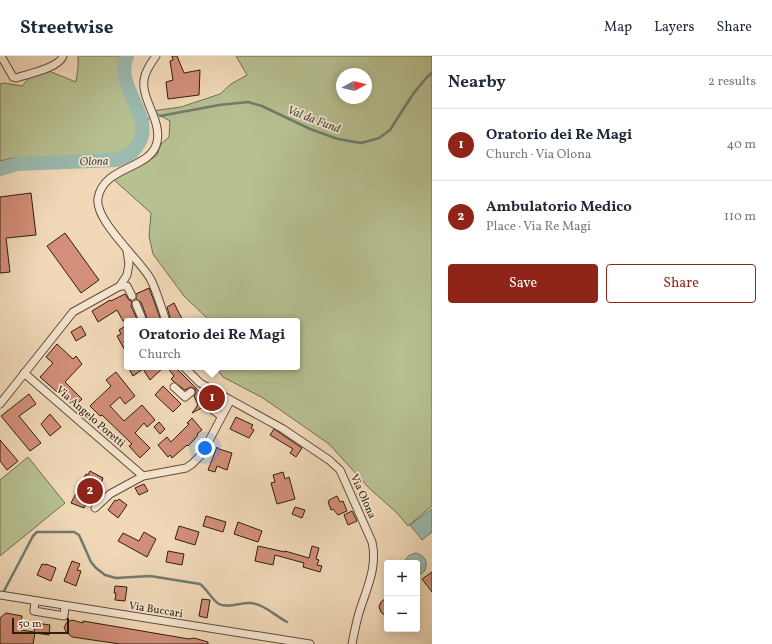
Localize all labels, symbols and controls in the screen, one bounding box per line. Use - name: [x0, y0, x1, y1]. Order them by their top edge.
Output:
- text: Streetwise: [20, 15, 113, 41]
- text: Map: [604, 18, 632, 37]
- text: Layers: [654, 18, 694, 37]
- text: Share: [716, 18, 752, 37]
- north arrow: [336, 68, 372, 104]
- text: Nearby: [448, 71, 506, 94]
- text: 2 results: [708, 73, 756, 91]
- water label: Val da Fund: [285, 102, 343, 137]
- text: Oratorio dei Re Magi: [486, 125, 632, 146]
- text: 1: [458, 136, 464, 154]
- text: 40 m: [727, 136, 756, 154]
- text: Church · Via Olona: [486, 146, 591, 164]
- water label: Olona: [79, 153, 109, 171]
- text: Ambulatorio Medico: [486, 197, 632, 218]
- text: 2: [458, 208, 464, 226]
- text: 110 m: [724, 208, 756, 226]
- text: Place · Via Re Magi: [486, 218, 591, 236]
- button: Save: [448, 264, 598, 303]
- button: Share: [606, 264, 756, 303]
- popup: [124, 318, 300, 370]
- text: Oratorio dei Re Magi: [139, 325, 285, 346]
- text: Church: [139, 346, 181, 364]
- street label: Via Angelo Poretti: [52, 383, 128, 451]
- pin: 1: [199, 383, 225, 413]
- your location: [195, 438, 215, 458]
- street label: Via Olona: [346, 472, 379, 522]
- pin: 2: [77, 476, 103, 506]
- map controls: [384, 560, 420, 632]
- button: +: [384, 560, 420, 596]
- button: −: [384, 596, 420, 632]
- street label: Via Buccari: [128, 599, 184, 622]
- scale bar: [12, 616, 69, 635]
- text: 50 m: [18, 617, 42, 632]

